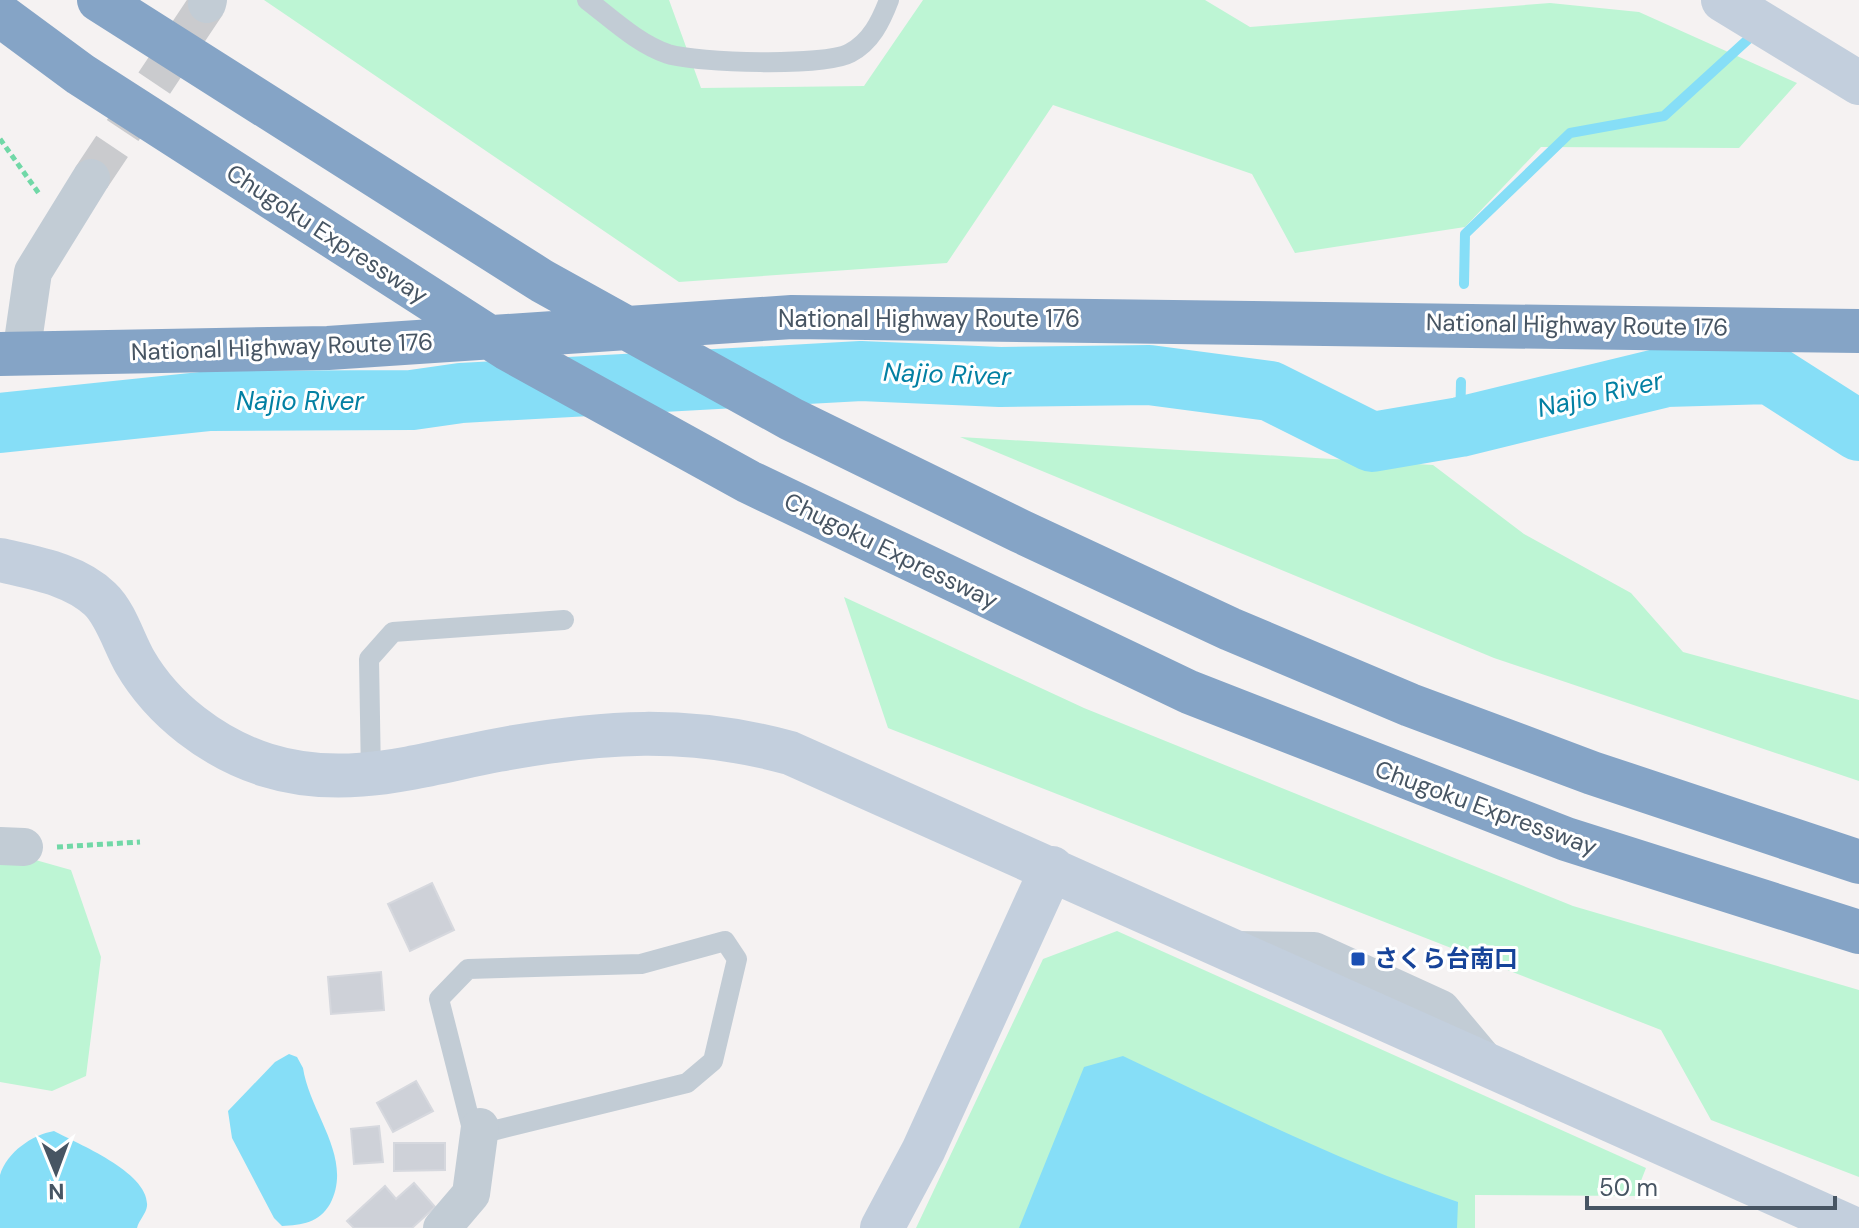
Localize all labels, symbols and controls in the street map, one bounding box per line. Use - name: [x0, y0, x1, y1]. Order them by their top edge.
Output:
- street label: Chugoku Expressway: [221, 157, 434, 310]
- street label: National Highway Route 176: [778, 303, 1080, 334]
- street label: National Highway Route 176: [1426, 306, 1728, 343]
- street label: National Highway Route 176: [130, 326, 434, 367]
- water label: Najio River: [883, 355, 1013, 393]
- water label: Najio River: [1534, 363, 1667, 425]
- water label: Najio River: [236, 384, 365, 418]
- street label: Chugoku Expressway: [779, 485, 1003, 616]
- street label: Chugoku Expressway: [1371, 753, 1602, 862]
- place label: さくら台南口: [1374, 943, 1518, 974]
- marker: さくら台南口: [1349, 950, 1367, 968]
- north arrow: [16, 1132, 96, 1212]
- scale bar: [1587, 1160, 1835, 1210]
- text: 50 m: [1599, 1172, 1658, 1203]
- text: N: [48, 1177, 65, 1206]

